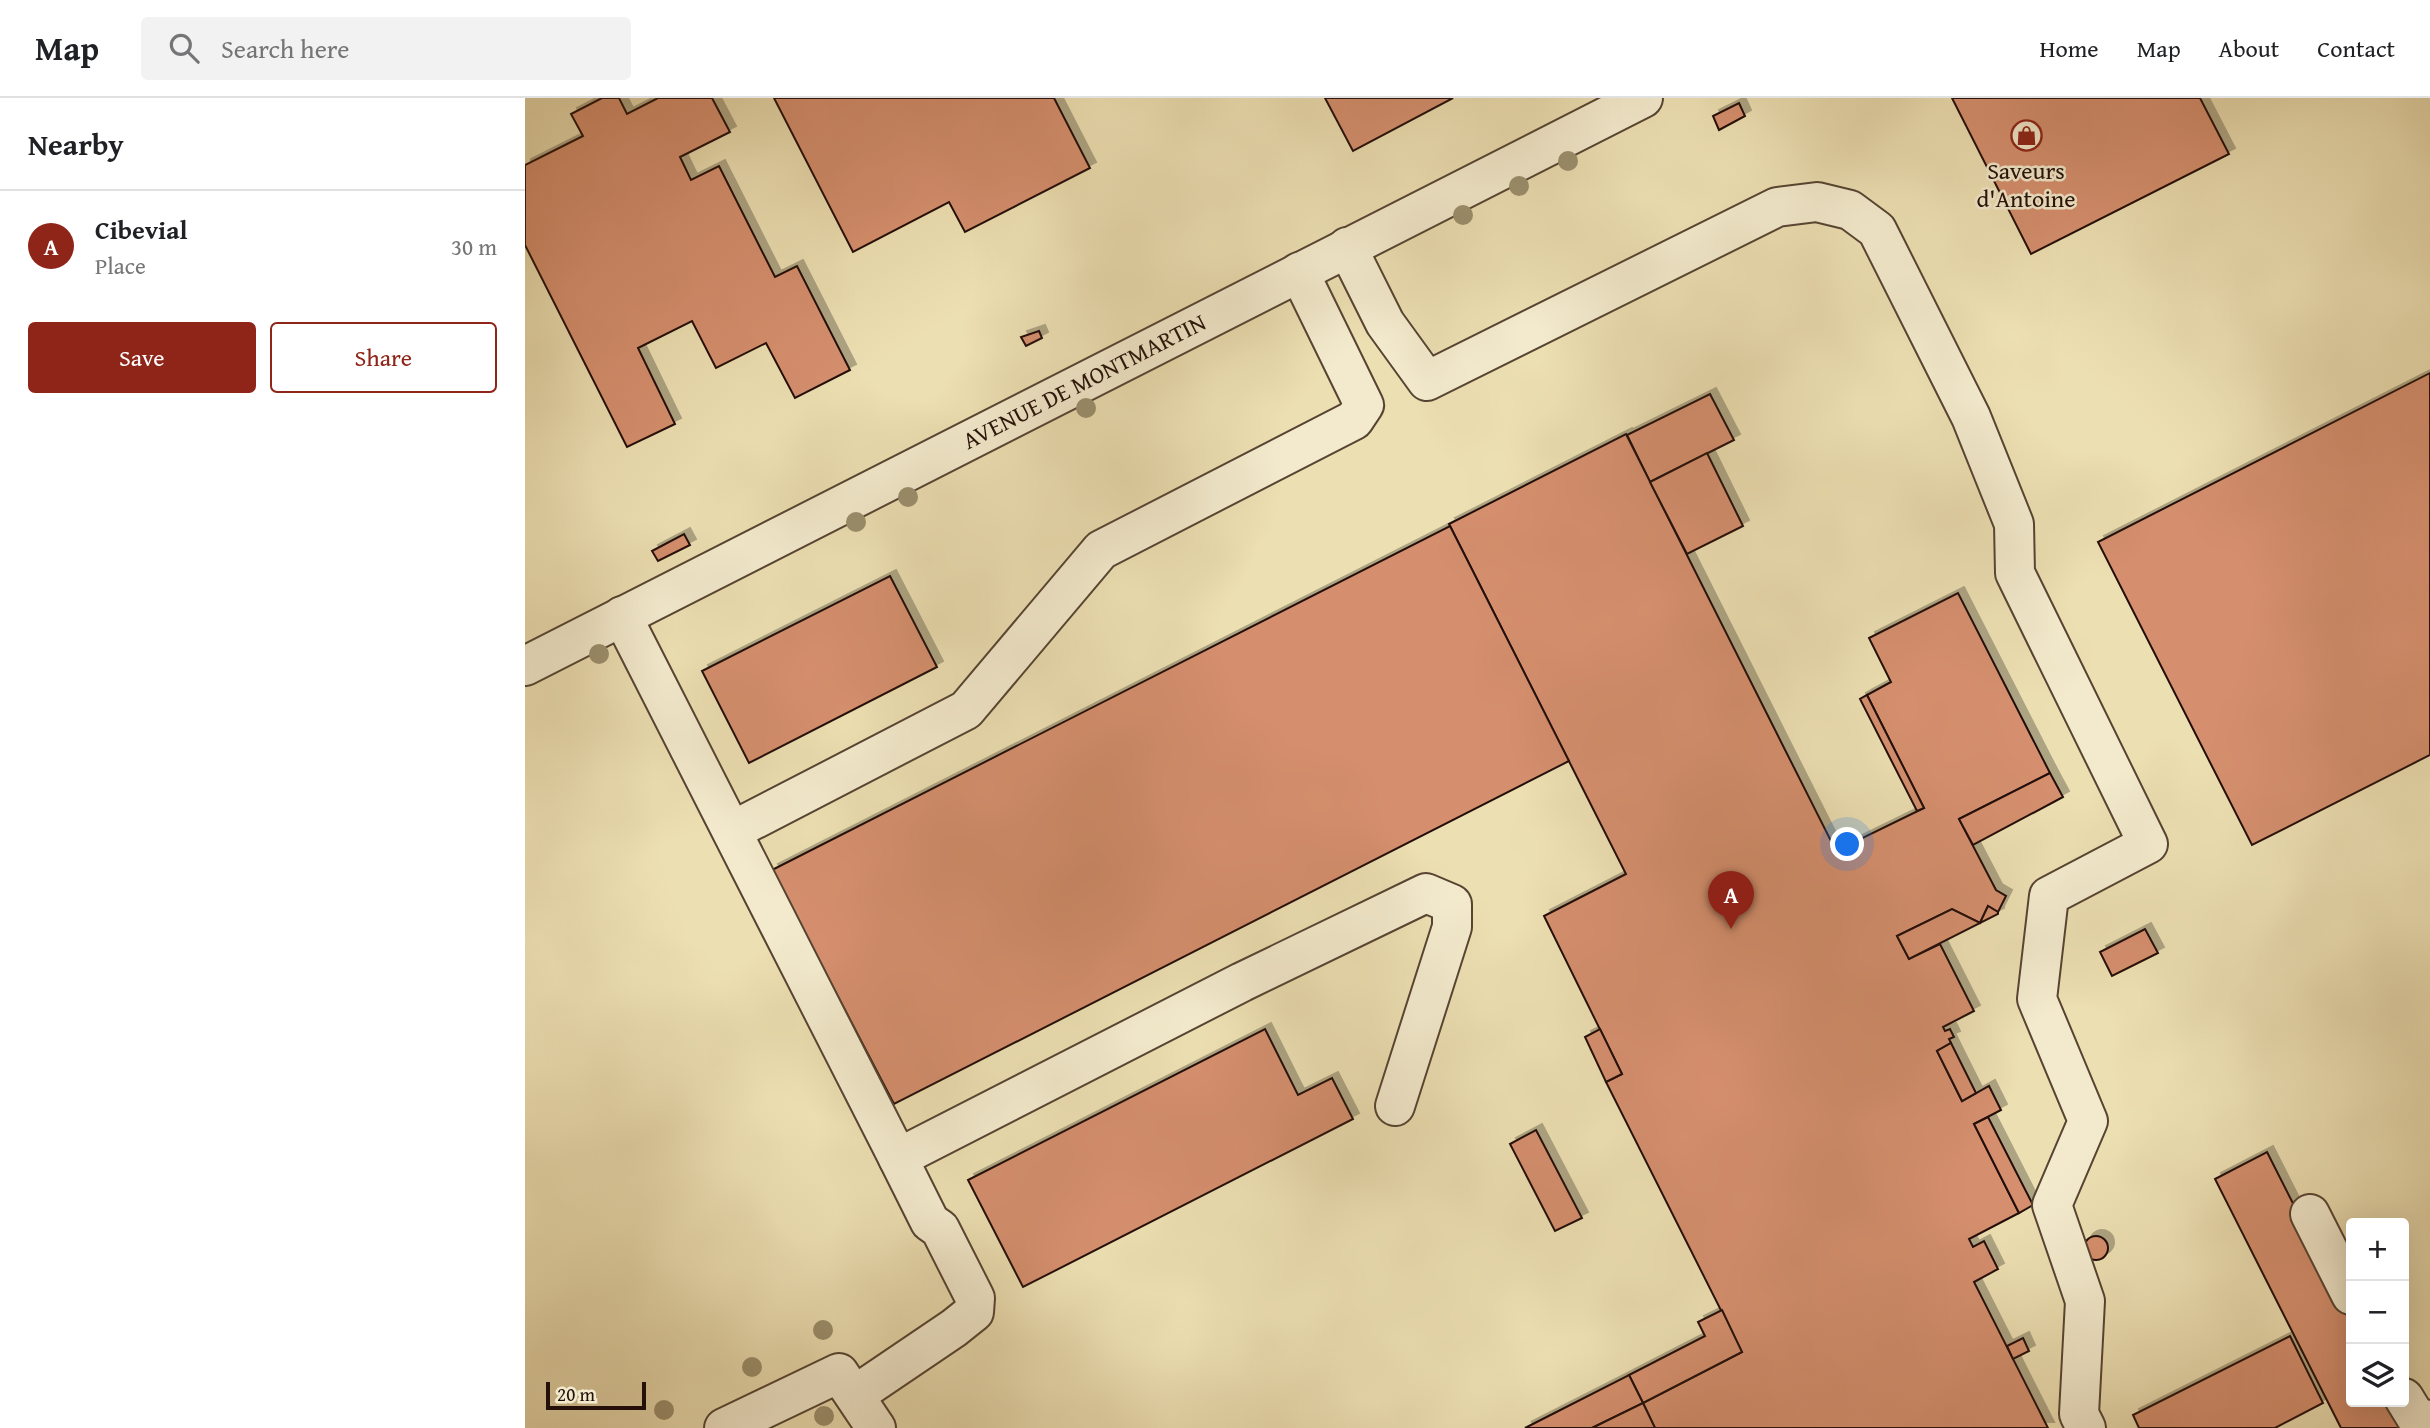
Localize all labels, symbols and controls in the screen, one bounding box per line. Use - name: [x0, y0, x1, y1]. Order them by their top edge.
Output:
- search box: [141, 17, 631, 80]
- text: Map: [35, 24, 99, 72]
- icon: search: [165, 29, 203, 67]
- text: Search here: [221, 29, 349, 68]
- text: Home: [2040, 31, 2099, 66]
- text: Map: [2137, 31, 2181, 66]
- text: About: [2219, 31, 2279, 66]
- text: Contact: [2317, 31, 2395, 66]
- shop icon: Saveurs d'Antoine: [2009, 119, 2043, 153]
- text: Nearby: [28, 122, 124, 166]
- place label: Saveurs d'Antoine: [1976, 153, 2076, 216]
- text: Cibevial: [95, 210, 188, 249]
- text: A: [44, 230, 58, 263]
- text: 30 m: [451, 230, 497, 263]
- text: Place: [95, 249, 146, 282]
- street label: AVENUE DE MONTMARTIN: [956, 304, 1212, 458]
- button: Save: [28, 322, 256, 393]
- button: Share: [270, 322, 497, 393]
- your location: [1830, 827, 1864, 861]
- pin: A: [1708, 871, 1754, 929]
- map controls: [2346, 1218, 2409, 1407]
- button: +: [2346, 1218, 2409, 1281]
- button: −: [2346, 1281, 2409, 1344]
- button: layers: [2346, 1344, 2409, 1407]
- scale bar: [546, 1379, 646, 1411]
- text: 20 m: [557, 1380, 595, 1408]

